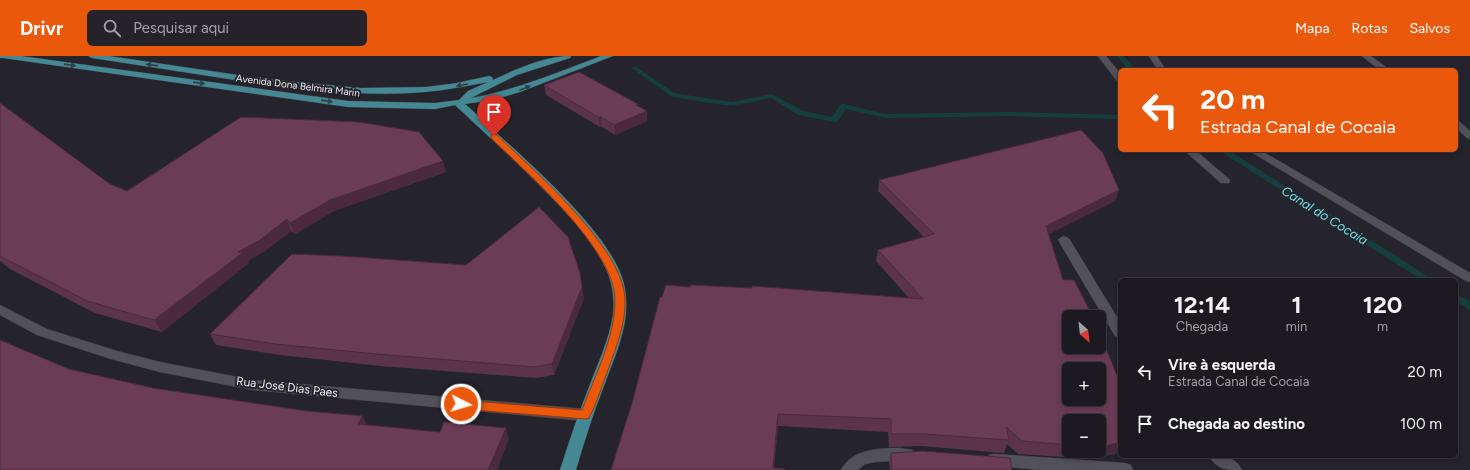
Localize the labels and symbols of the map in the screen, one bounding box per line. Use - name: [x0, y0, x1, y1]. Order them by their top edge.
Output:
- one-way arrow: [64, 62, 76, 68]
- one-way arrow: [146, 62, 158, 68]
- street label: Avenida Dona Belmira Marin: [235, 71, 361, 100]
- one-way arrow: [192, 80, 205, 86]
- one-way arrow: [456, 82, 468, 88]
- one-way arrow: [519, 84, 531, 90]
- pin: [477, 95, 511, 136]
- one-way arrow: [321, 98, 333, 104]
- water label: Canal do Cocaia: [1279, 183, 1371, 248]
- north arrow: [1062, 310, 1106, 354]
- street label: Rua José Dias Paes: [235, 374, 339, 400]
- position arrow: [440, 383, 482, 425]

